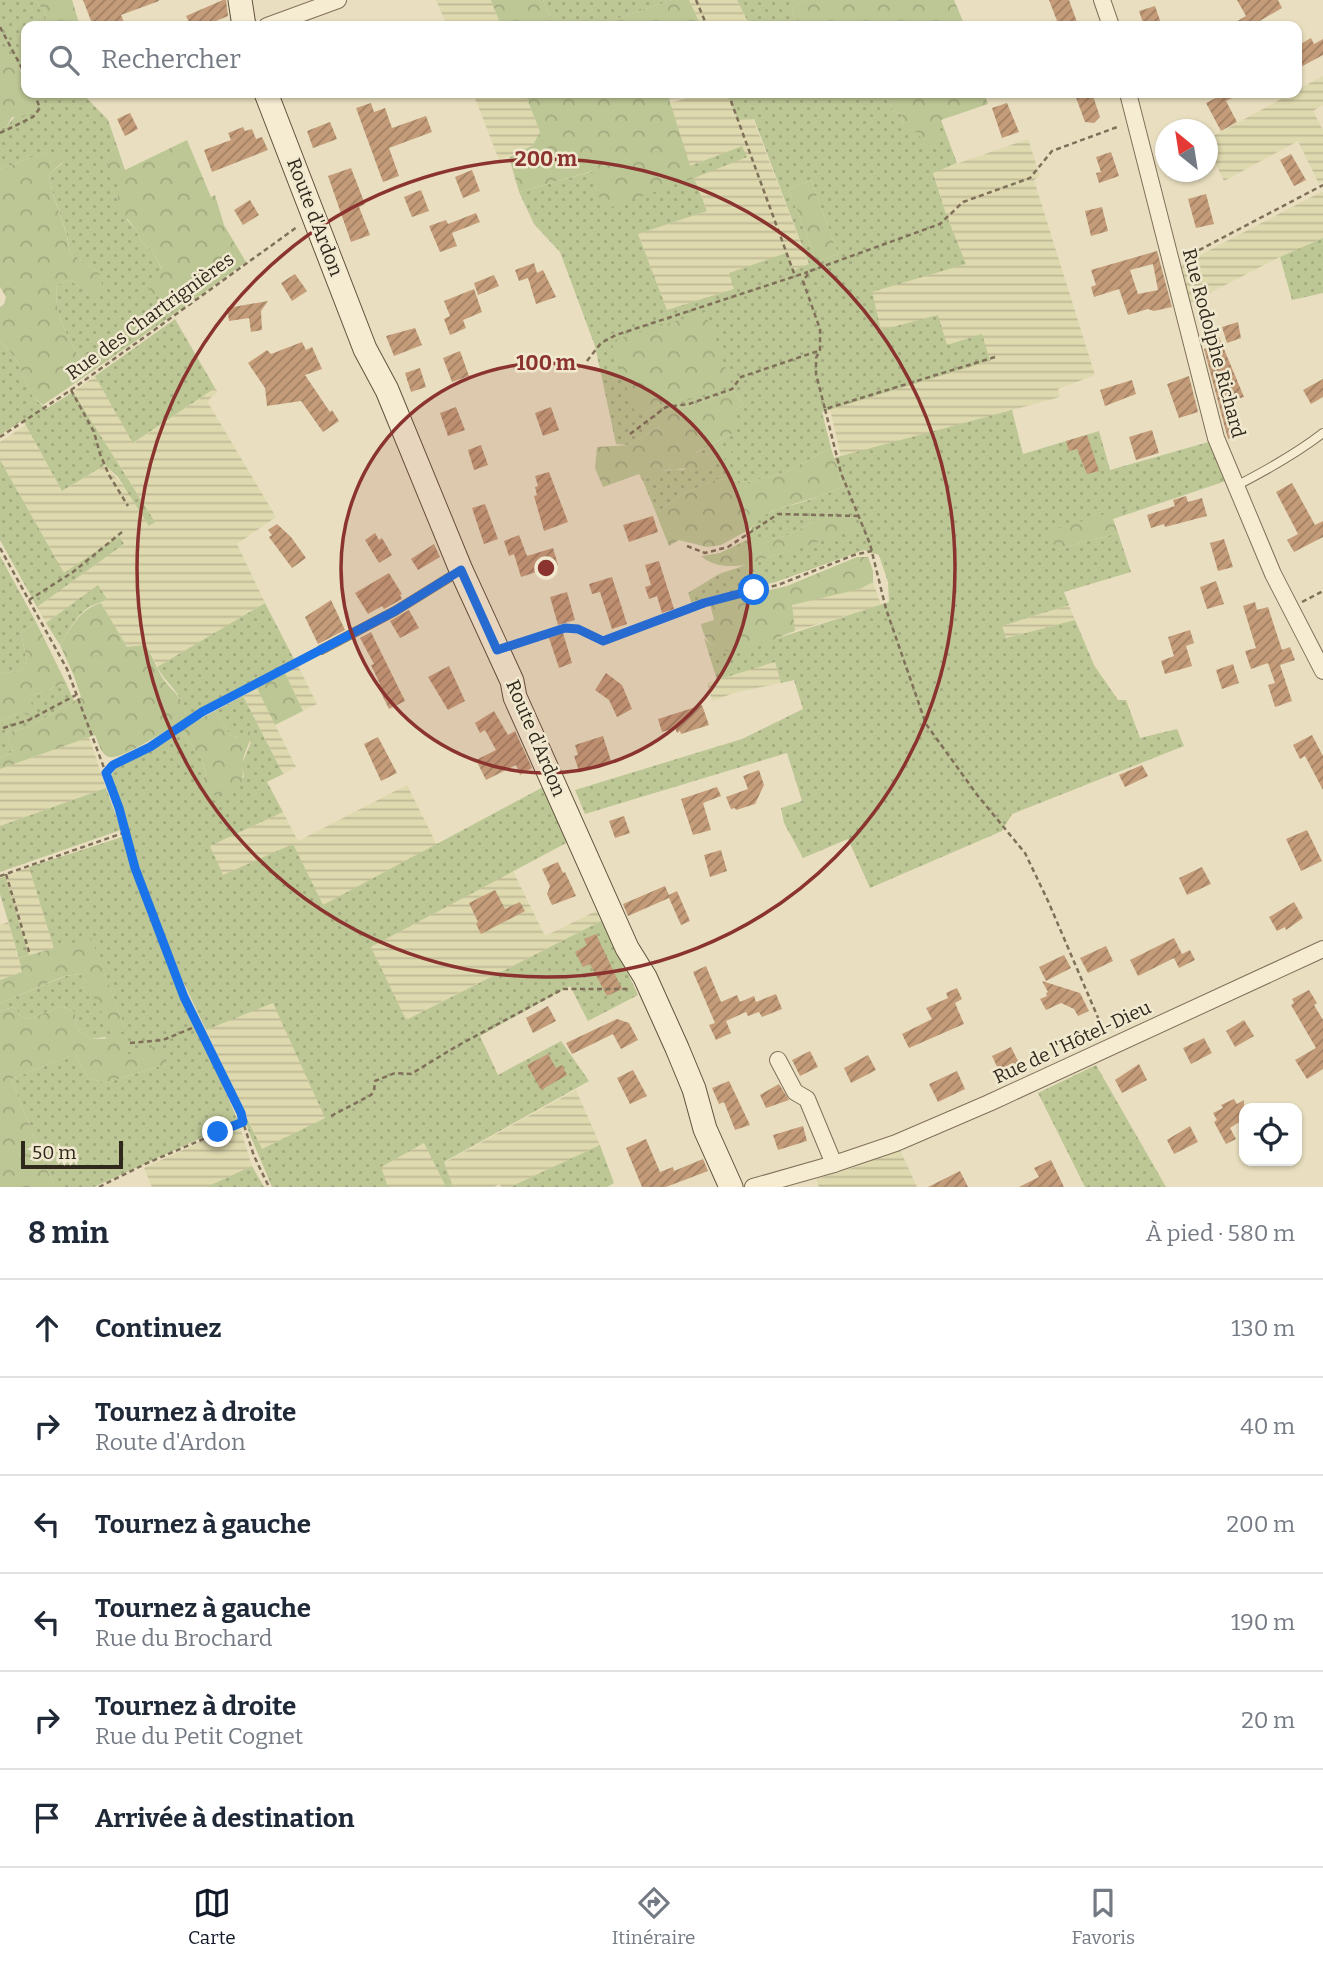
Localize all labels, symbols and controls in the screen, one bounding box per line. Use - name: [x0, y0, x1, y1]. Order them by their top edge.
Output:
- search box: [21, 21, 1302, 98]
- icon: search: [45, 41, 83, 79]
- text: Rechercher: [101, 44, 241, 75]
- north arrow: [1155, 119, 1218, 182]
- text: 200 m: [515, 146, 577, 172]
- street label: Route d'Ardon: [282, 155, 348, 279]
- street label: Rue Rodolphe Richard: [1178, 246, 1250, 440]
- street label: Rue des Chartrignières: [62, 247, 238, 385]
- text: 100 m: [516, 350, 576, 376]
- centre of rings: [534, 556, 558, 580]
- route start: [738, 574, 769, 605]
- street label: Route d'Ardon: [501, 676, 571, 800]
- street label: Rue de l'Hôtel-Dieu: [990, 995, 1155, 1089]
- map controls: [1239, 1103, 1302, 1166]
- button: locate: [1239, 1103, 1302, 1166]
- route end: [202, 1116, 233, 1147]
- scale bar: [21, 1138, 122, 1170]
- text: 50 m: [32, 1141, 76, 1164]
- text: 8 min: [28, 1215, 109, 1251]
- text: À pied · 580 m: [1146, 1219, 1295, 1247]
- icon: ahead: [28, 1309, 66, 1347]
- text: Continuez: [95, 1313, 222, 1344]
- text: 130 m: [1231, 1314, 1295, 1342]
- text: Tournez à droite: [95, 1397, 296, 1428]
- icon: right: [28, 1407, 66, 1445]
- text: 40 m: [1240, 1412, 1295, 1440]
- text: Route d'Ardon: [95, 1428, 246, 1456]
- icon: left: [28, 1505, 66, 1543]
- text: Tournez à gauche: [95, 1509, 311, 1540]
- text: 200 m: [1226, 1510, 1295, 1538]
- text: Tournez à gauche: [95, 1593, 311, 1624]
- icon: left: [28, 1603, 66, 1641]
- text: 190 m: [1231, 1608, 1295, 1636]
- text: Rue du Brochard: [95, 1624, 272, 1652]
- text: Tournez à droite: [95, 1691, 296, 1722]
- icon: right: [28, 1701, 66, 1739]
- text: 20 m: [1241, 1706, 1295, 1734]
- text: Rue du Petit Cognet: [95, 1722, 303, 1750]
- icon: arrive: [28, 1799, 66, 1837]
- text: Arrivée à destination: [95, 1803, 354, 1834]
- tab: Carte: [188, 1884, 236, 1949]
- tab: Itinéraire: [612, 1884, 696, 1949]
- tab: Favoris: [1072, 1884, 1135, 1949]

